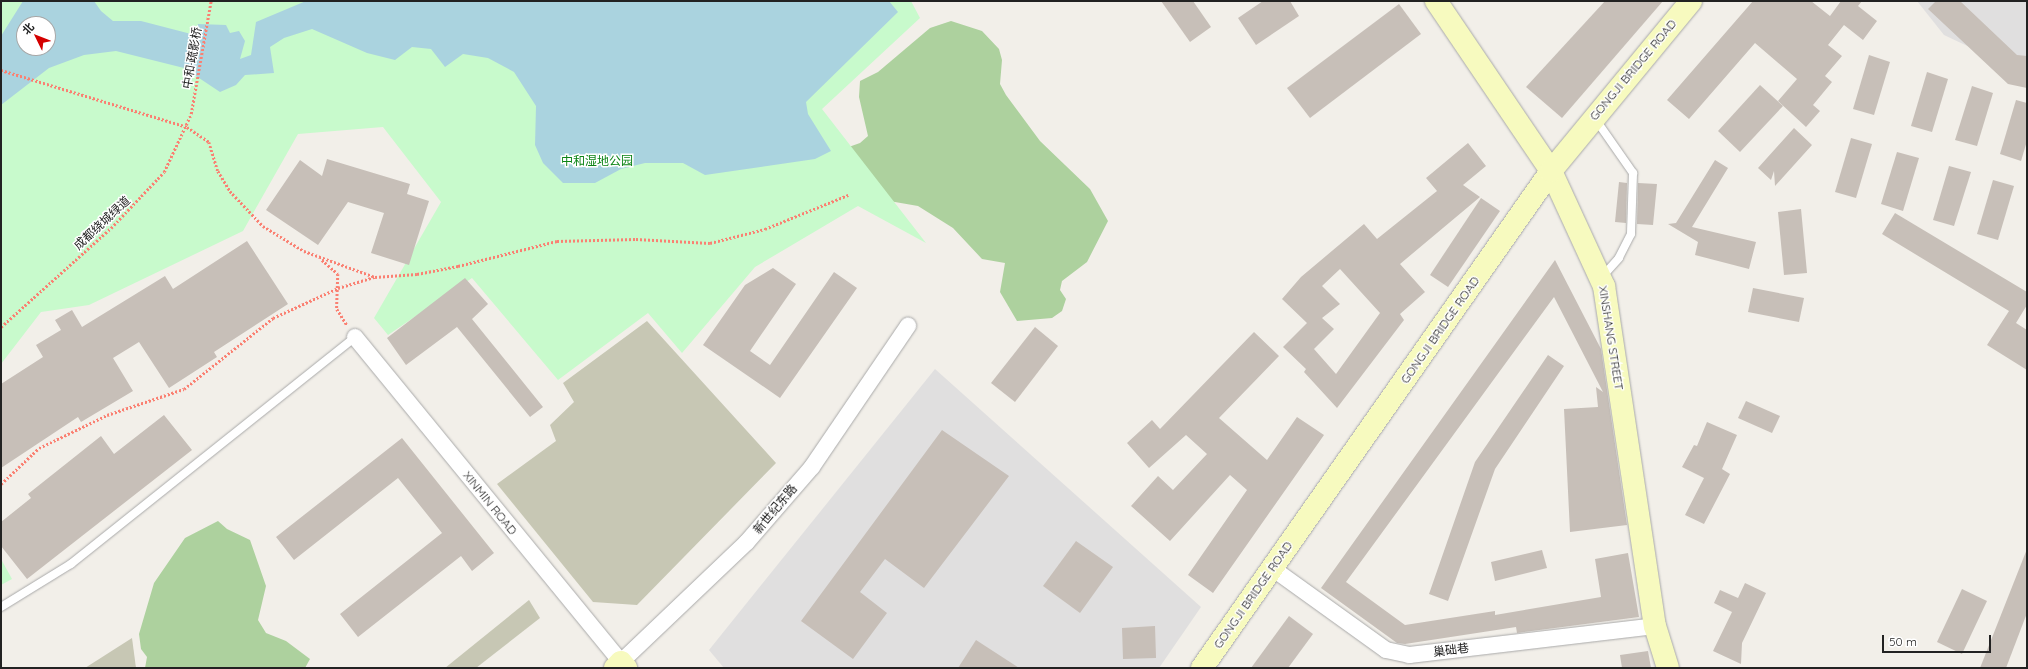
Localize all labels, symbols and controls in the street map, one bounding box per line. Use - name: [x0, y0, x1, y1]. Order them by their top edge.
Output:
- north arrow: [16, 16, 56, 56]
- street label: GONGJI BRIDGE ROAD: [1587, 17, 1679, 123]
- text: 北: [19, 20, 37, 37]
- street label: 中和·疏影桥: [179, 26, 205, 90]
- park label: 中和湿地公园: [561, 154, 633, 168]
- street label: 成都绕城绿道: [71, 193, 133, 253]
- street label: GONGJI BRIDGE ROAD: [1398, 274, 1482, 386]
- street label: XINSHANG STREET: [1596, 285, 1626, 391]
- street label: XINMIN ROAD: [460, 468, 520, 538]
- street label: 新世纪东路: [750, 481, 800, 537]
- street label: GONGJI BRIDGE ROAD: [1211, 539, 1295, 651]
- scale bar: [1884, 627, 1993, 653]
- text: 50 m: [1889, 634, 1917, 649]
- street label: 巢础巷: [1432, 641, 1470, 659]

